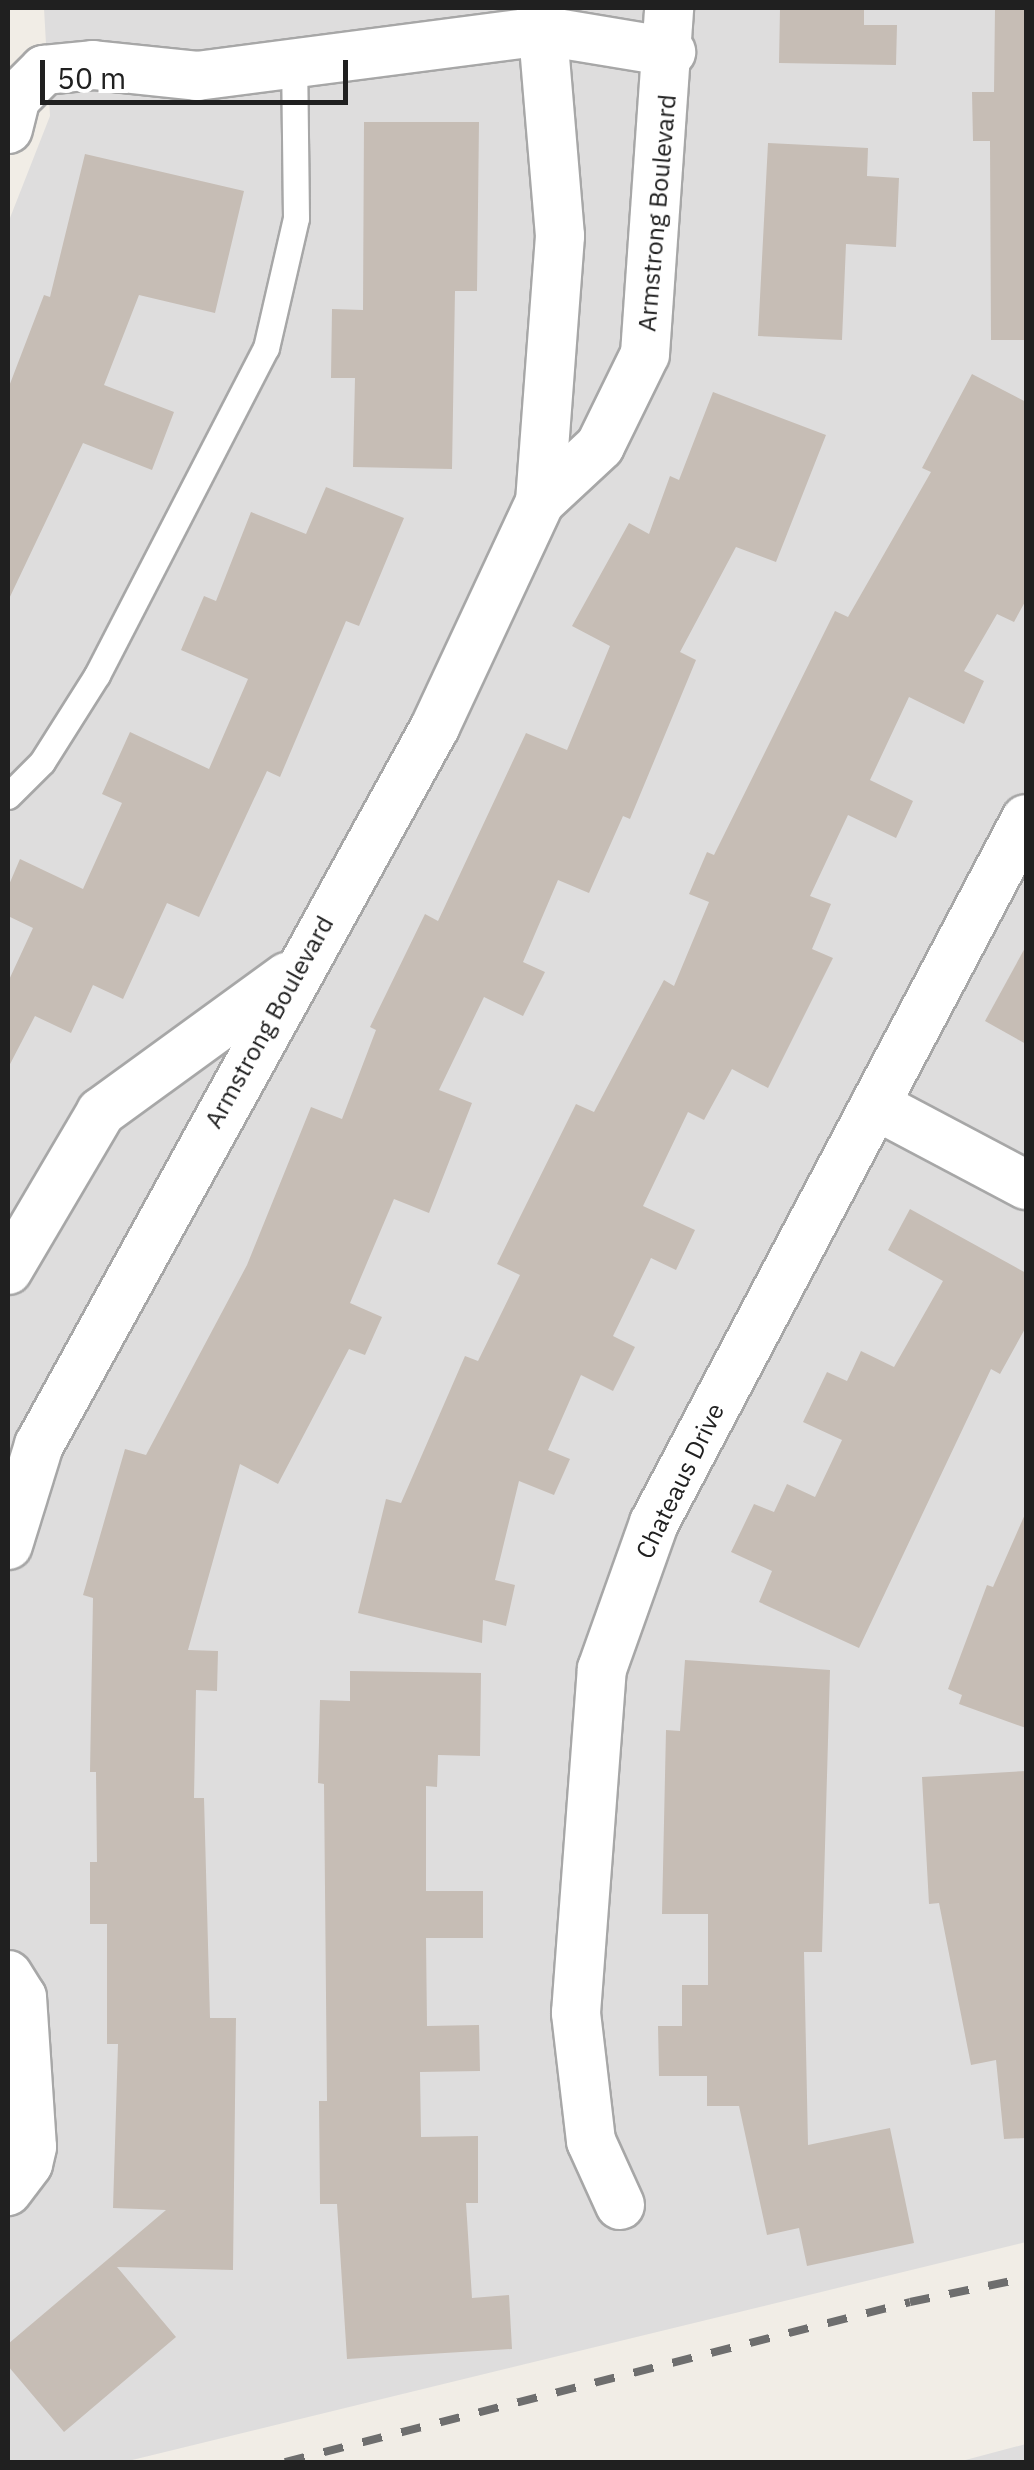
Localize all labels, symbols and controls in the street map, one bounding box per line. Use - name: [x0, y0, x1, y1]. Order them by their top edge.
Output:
- scale bar: [45, 40, 352, 102]
- text: 50 m: [57, 58, 126, 97]
- street label: Armstrong Boulevard: [632, 93, 682, 333]
- street label: Armstrong Boulevard: [198, 911, 340, 1133]
- street label: Chateaus Drive: [629, 1398, 731, 1564]

